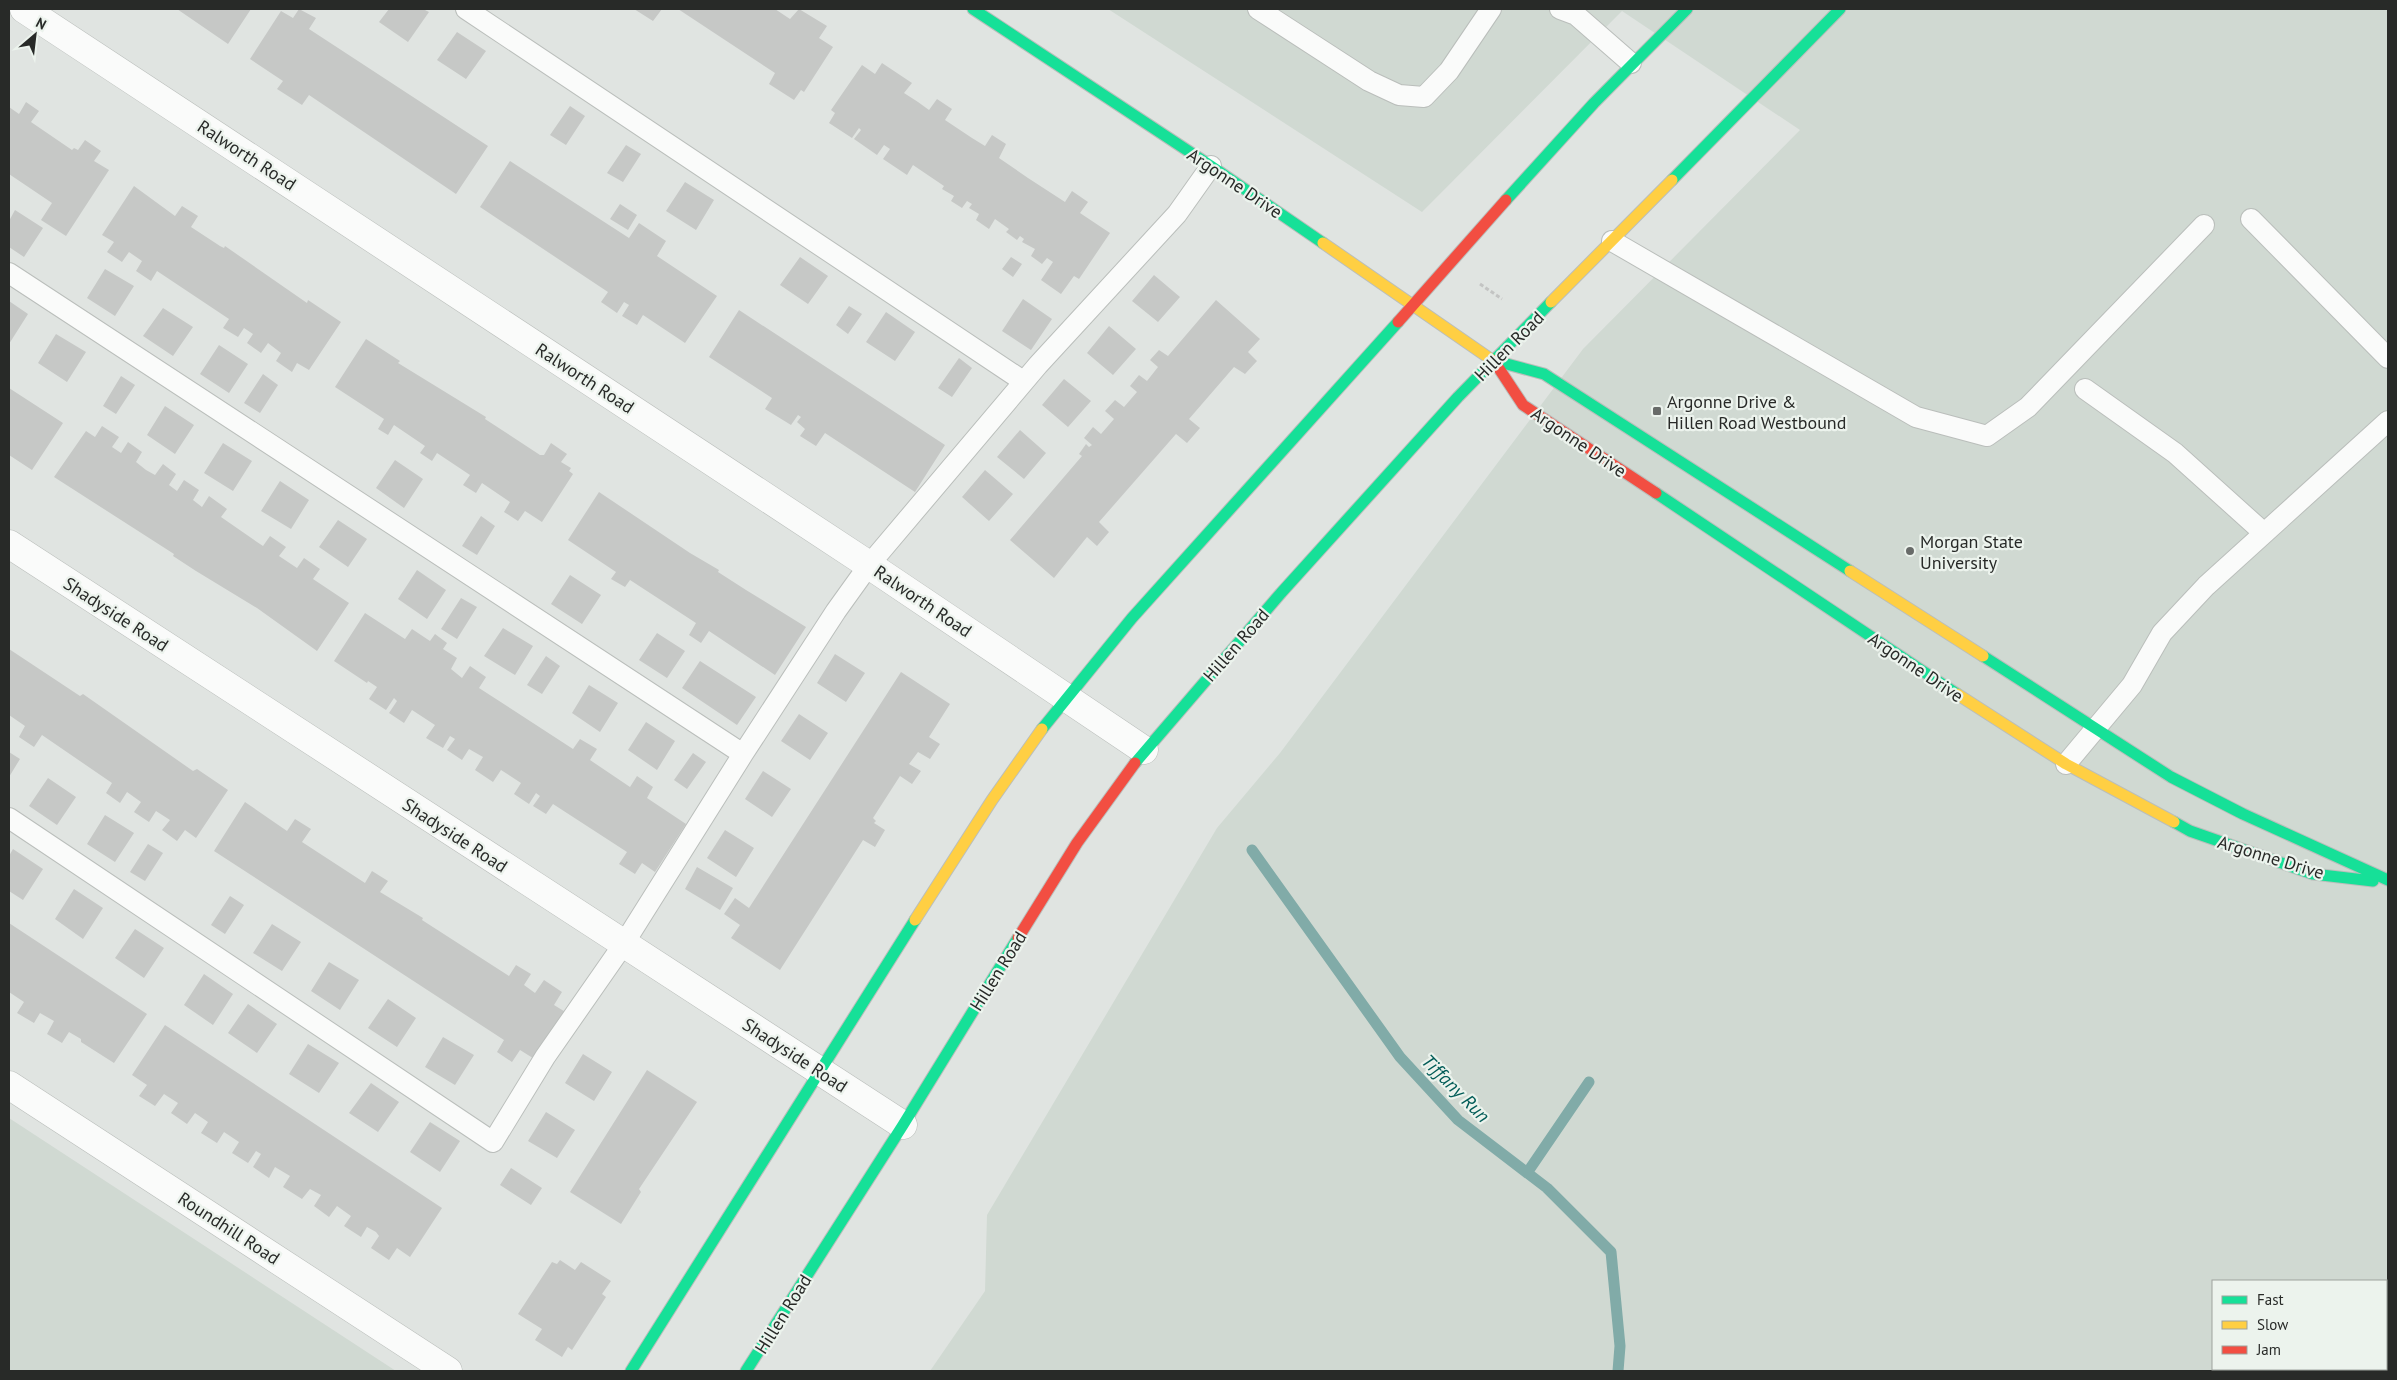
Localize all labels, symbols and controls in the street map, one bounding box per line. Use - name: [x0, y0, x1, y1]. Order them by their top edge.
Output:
- north arrow: [10, 10, 60, 60]
- text: N: [33, 13, 49, 34]
- street label: Ralworth Road: [193, 115, 301, 195]
- street label: Argonne Drive: [1183, 143, 1287, 223]
- street label: Hillen Road: [1469, 306, 1549, 386]
- street label: Ralworth Road: [531, 338, 639, 418]
- place label: Argonne Drive & Hillen Road Westbound: [1667, 390, 1846, 434]
- street label: Argonne Drive: [1527, 402, 1631, 482]
- marker: Argonne Drive & Hillen Road Westbound: [1651, 405, 1663, 417]
- place label: Morgan State University: [1920, 530, 2023, 574]
- marker: Morgan State University: [1904, 545, 1916, 557]
- street label: Ralworth Road: [870, 560, 976, 642]
- street label: Shadyside Road: [59, 572, 173, 656]
- street label: Hillen Road: [1198, 604, 1274, 686]
- street label: Argonne Drive: [1864, 627, 1968, 707]
- street label: Shadyside Road: [398, 793, 512, 877]
- street label: Argonne Drive: [2215, 830, 2327, 884]
- street label: Hillen Road: [965, 927, 1031, 1015]
- street label: Shadyside Road: [738, 1013, 852, 1097]
- water label: Tiffany Run: [1417, 1049, 1495, 1127]
- street label: Roundhill Road: [174, 1187, 284, 1269]
- street label: Hillen Road: [750, 1270, 816, 1358]
- legend: [2212, 1280, 2387, 1370]
- text: Fast: [2257, 1290, 2284, 1309]
- text: Slow: [2257, 1315, 2288, 1334]
- text: Jam: [2256, 1340, 2281, 1359]

